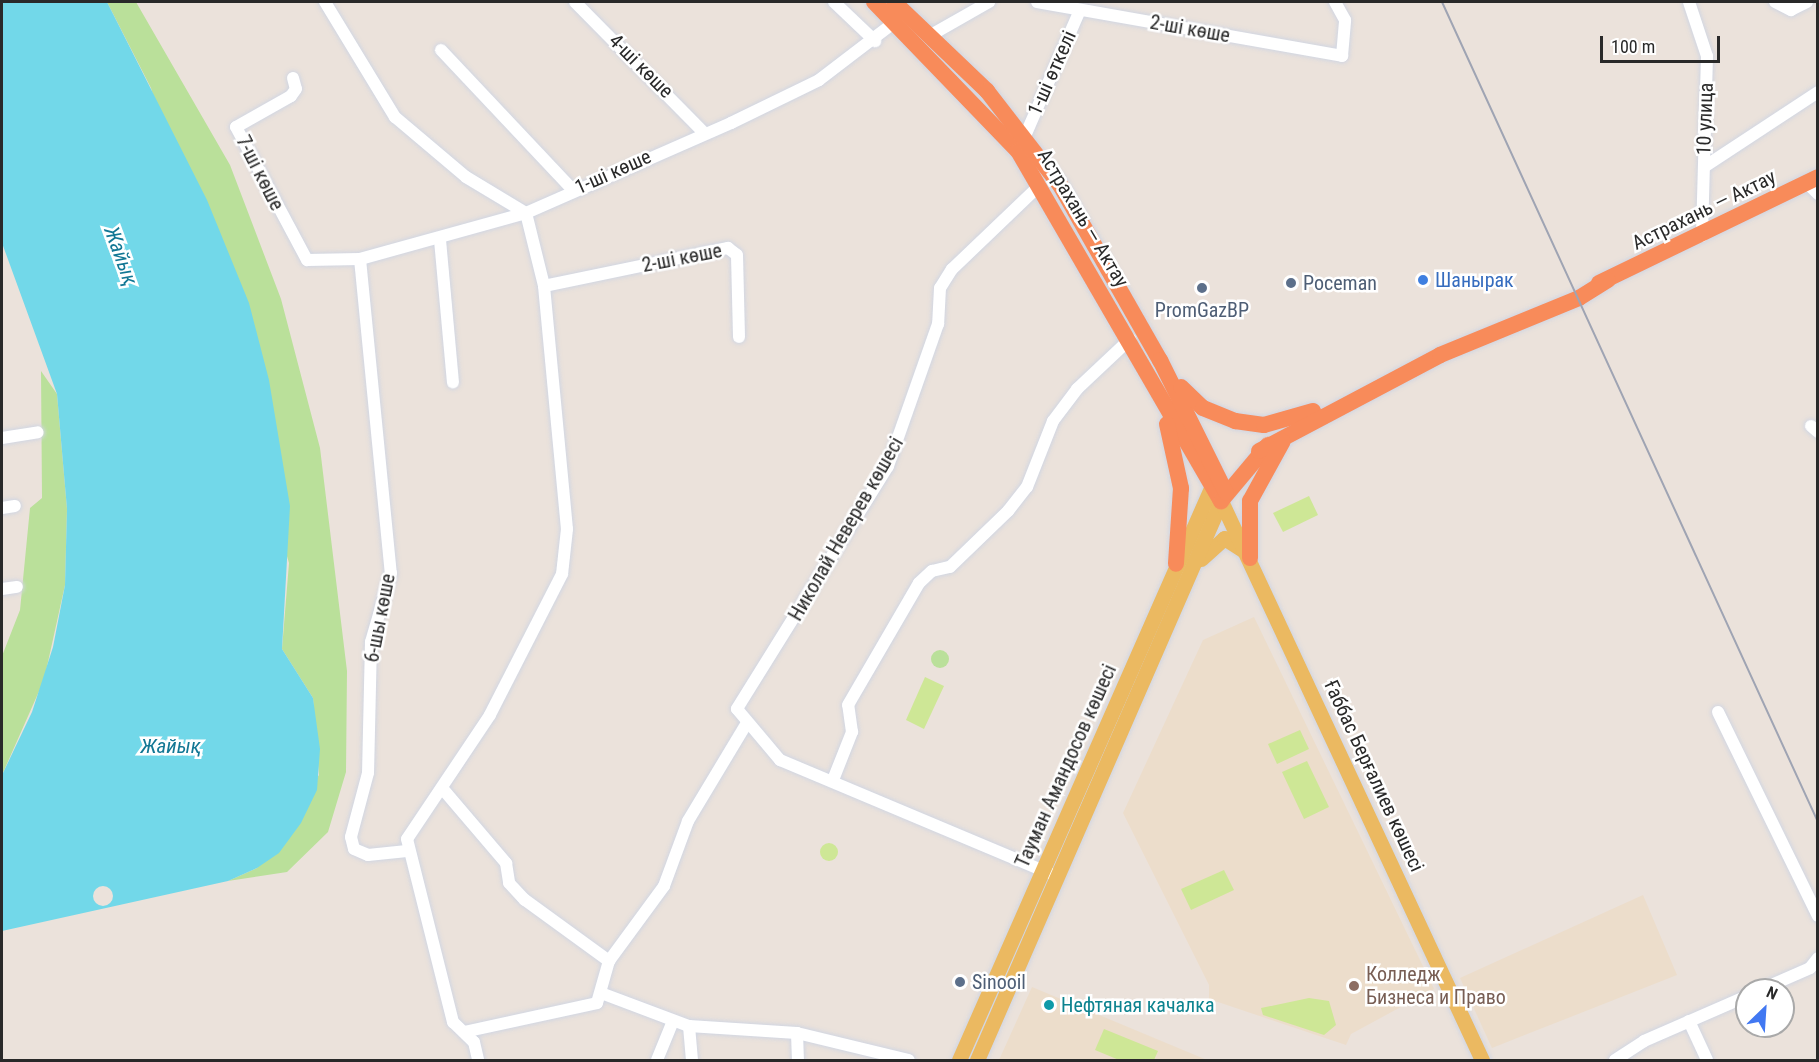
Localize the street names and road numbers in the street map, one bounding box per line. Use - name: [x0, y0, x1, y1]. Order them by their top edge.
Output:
- street label: 2-ші көше: [1148, 10, 1232, 48]
- street label: 1-ші өткелі: [1023, 27, 1081, 119]
- street label: 4-шi көше: [604, 29, 678, 103]
- street label: 10 улица: [1692, 82, 1718, 156]
- street label: 7-шi көше: [231, 131, 289, 215]
- street label: 1-ші көше: [571, 145, 655, 199]
- street label: Астрахань — Актау: [1032, 145, 1134, 291]
- street label: Астрахань — Актау: [1628, 165, 1780, 255]
- street label: 2-ші көше: [640, 238, 724, 278]
- street label: Николай Неверев көшесі: [784, 433, 908, 625]
- street label: 6-шы көше: [360, 572, 400, 664]
- street label: Тауман Амандосов көшесі: [1010, 661, 1122, 871]
- street label: Ғаббас Берғалиев көшесі: [1319, 676, 1429, 876]

